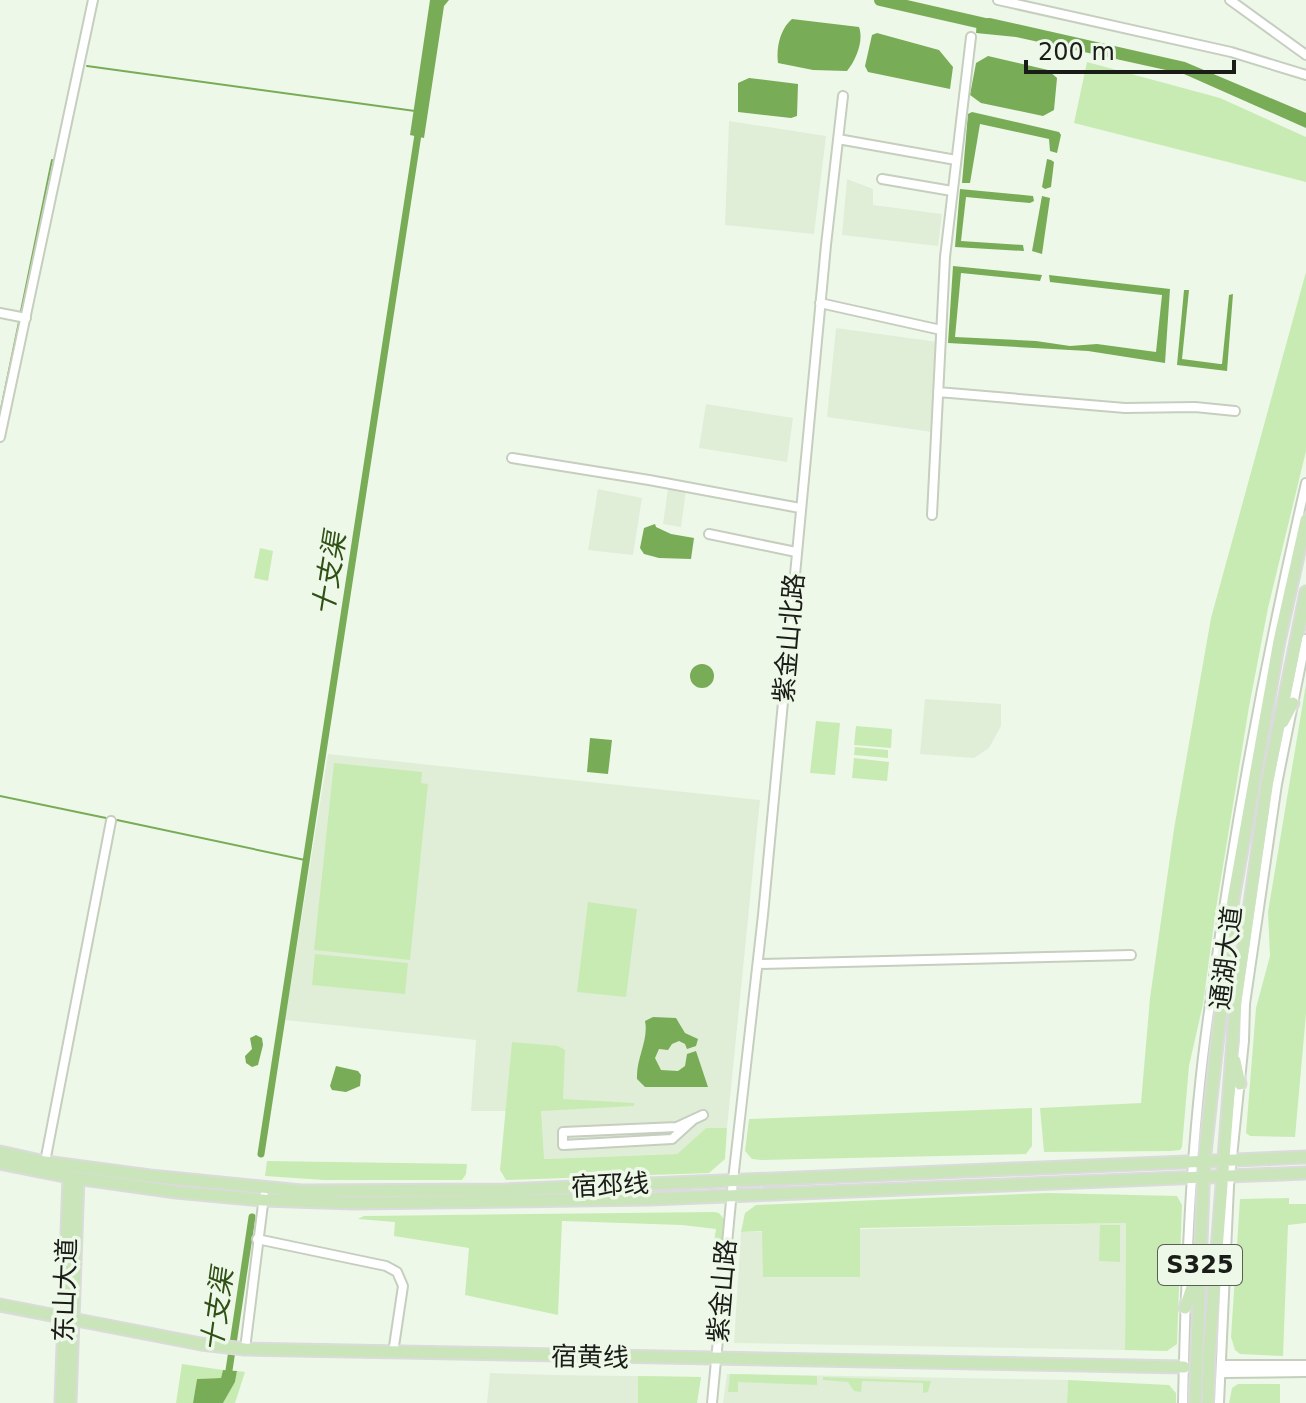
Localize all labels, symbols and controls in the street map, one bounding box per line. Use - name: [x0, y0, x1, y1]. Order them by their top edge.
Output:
- scale bar: [1026, 24, 1234, 74]
- text: 200 m: [1038, 38, 1115, 66]
- water label: 十支渠: [307, 526, 353, 618]
- street label: 紫金山北路: [768, 572, 810, 704]
- street label: 通湖大道: [1205, 905, 1247, 1011]
- street label: 宿邳线: [570, 1168, 650, 1202]
- street label: 东山大道: [48, 1238, 82, 1342]
- street label: 紫金山路: [703, 1238, 741, 1344]
- road number: S325: [1158, 1245, 1242, 1285]
- water label: 十支渠: [195, 1262, 240, 1354]
- street label: 宿黄线: [551, 1341, 629, 1373]

